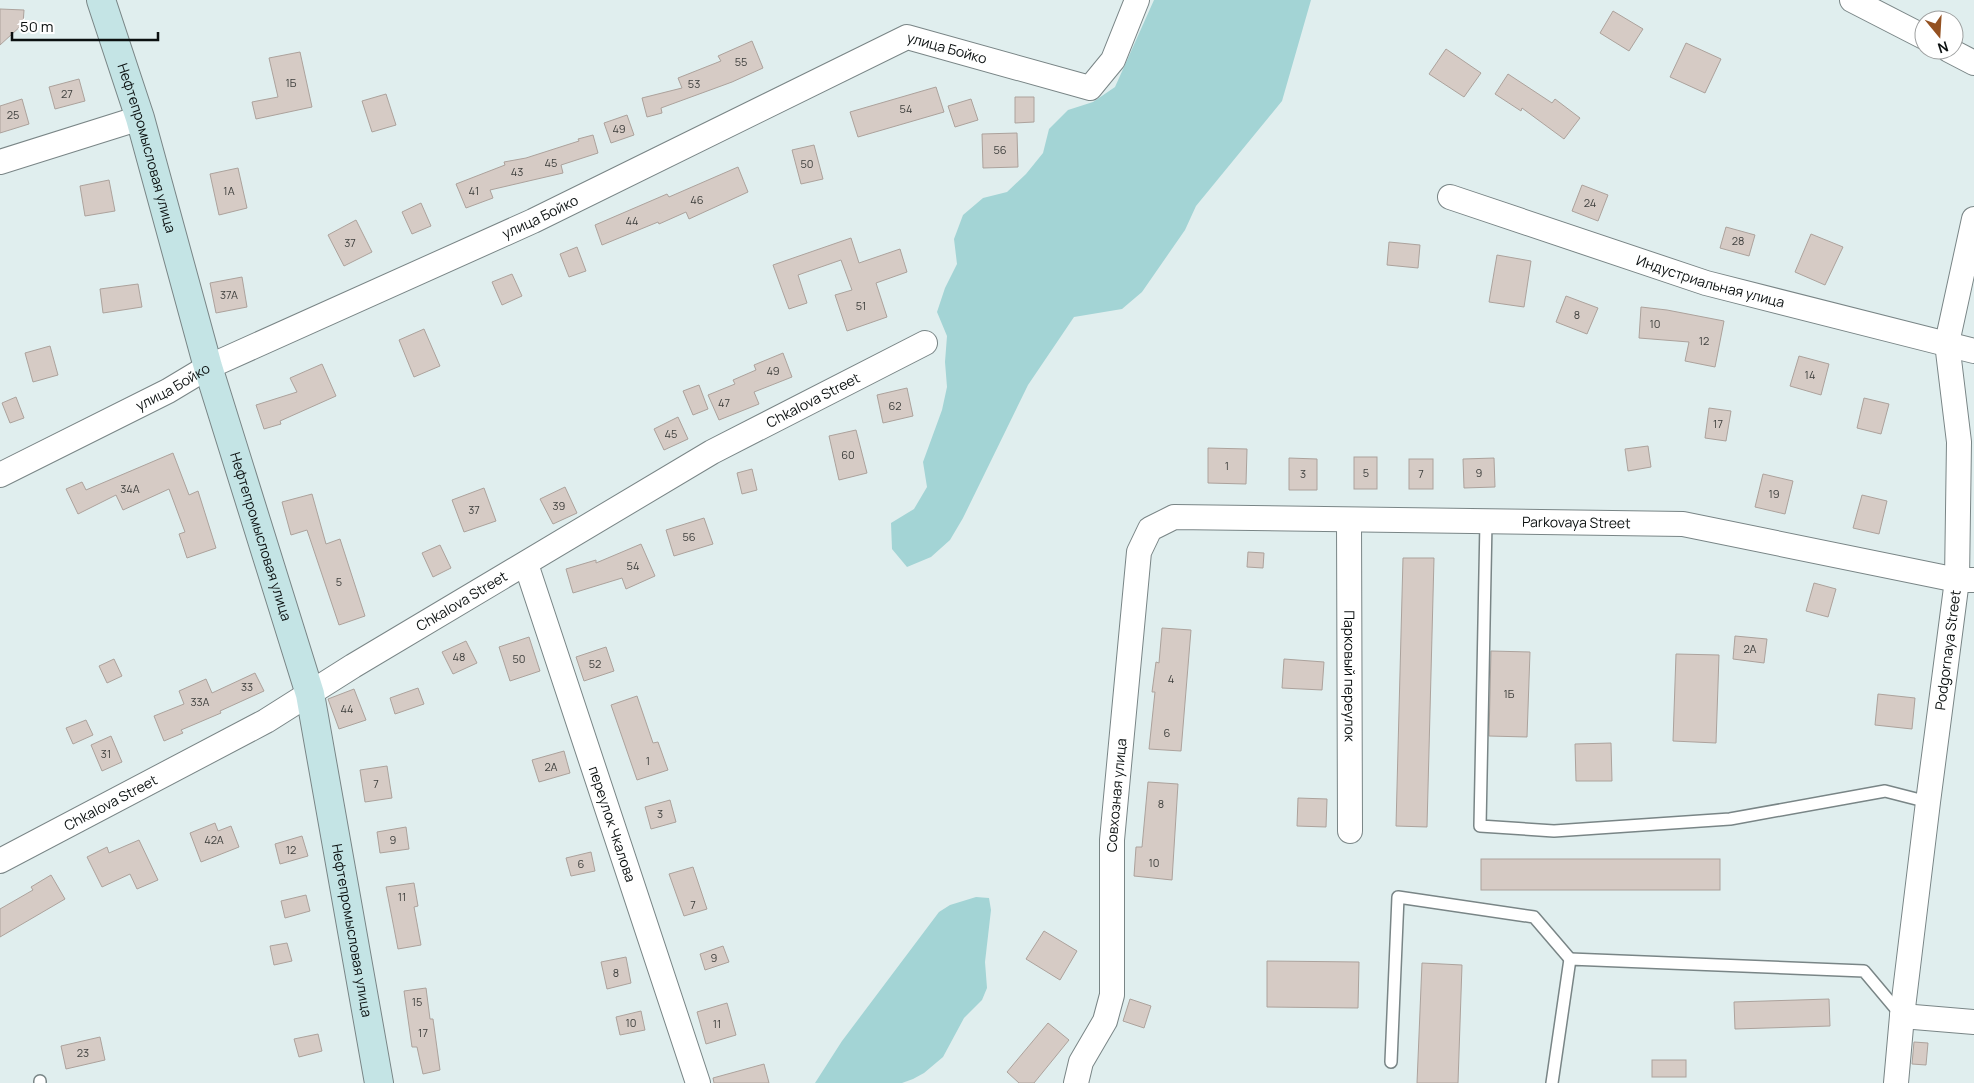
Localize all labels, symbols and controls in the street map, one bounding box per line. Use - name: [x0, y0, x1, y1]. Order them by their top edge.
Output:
- scale bar: [12, 10, 159, 42]
- north arrow: [1914, 10, 1964, 60]
- text: 50 m: [20, 16, 54, 37]
- street label: улица Бойко: [905, 27, 989, 68]
- text: N: [1935, 37, 1951, 58]
- house number: 55: [735, 54, 747, 69]
- street label: Нефтепромысловая улица: [113, 61, 181, 235]
- house number: 1Б: [286, 75, 297, 90]
- house number: 53: [688, 76, 700, 91]
- house number: 27: [61, 86, 73, 101]
- house number: 54: [900, 101, 912, 116]
- house number: 25: [7, 107, 19, 122]
- house number: 49: [612, 121, 626, 136]
- house number: 56: [993, 142, 1007, 157]
- house number: 45: [545, 155, 557, 170]
- house number: 50: [800, 156, 814, 171]
- house number: 43: [511, 164, 523, 179]
- house number: 1А: [223, 183, 235, 198]
- house number: 41: [469, 183, 479, 198]
- street label: улица Бойко: [499, 190, 581, 243]
- house number: 46: [690, 192, 704, 207]
- house number: 24: [1584, 195, 1596, 210]
- house number: 44: [625, 213, 639, 228]
- house number: 28: [1732, 233, 1744, 248]
- house number: 37: [344, 235, 356, 250]
- street label: Индустриальная улица: [1634, 250, 1787, 312]
- house number: 37А: [220, 287, 238, 302]
- house number: 51: [856, 298, 866, 313]
- house number: 8: [1574, 307, 1580, 322]
- house number: 10: [1649, 316, 1661, 331]
- house number: 12: [1699, 333, 1709, 348]
- street label: улица Бойко: [132, 358, 213, 415]
- house number: 49: [766, 363, 780, 378]
- house number: 14: [1805, 367, 1815, 382]
- street label: Chkalova Street: [763, 368, 863, 432]
- house number: 47: [718, 395, 730, 410]
- house number: 62: [888, 398, 902, 413]
- house number: 17: [1713, 416, 1723, 431]
- house number: 45: [665, 426, 677, 441]
- house number: 60: [841, 447, 855, 462]
- street label: Нефтепромысловая улица: [226, 450, 297, 623]
- house number: 1: [1225, 458, 1229, 473]
- house number: 5: [1363, 465, 1369, 480]
- house number: 9: [1476, 465, 1483, 480]
- house number: 3: [1300, 466, 1306, 481]
- house number: 7: [1418, 466, 1424, 481]
- house number: 34А: [120, 481, 140, 496]
- house number: 19: [1768, 486, 1780, 501]
- house number: 39: [553, 498, 566, 513]
- house number: 37: [468, 502, 480, 517]
- street label: Parkovaya Street: [1522, 512, 1631, 532]
- house number: 56: [682, 529, 696, 544]
- house number: 54: [627, 558, 639, 573]
- street label: Chkalova Street: [412, 566, 511, 635]
- house number: 5: [336, 574, 342, 589]
- street label: Podgornaya Street: [1930, 588, 1965, 711]
- street label: Парковый переулок: [1340, 610, 1360, 743]
- house number: 2А: [1743, 641, 1757, 656]
- house number: 48: [453, 649, 465, 664]
- house number: 50: [512, 651, 526, 666]
- house number: 52: [589, 656, 601, 671]
- house number: 4: [1168, 671, 1174, 686]
- house number: 33: [241, 679, 253, 694]
- house number: 1Б: [1504, 686, 1515, 701]
- house number: 33А: [190, 694, 210, 709]
- house number: 44: [340, 701, 354, 716]
- house number: 6: [1164, 725, 1171, 740]
- street label: Совхозная улица: [1102, 737, 1130, 852]
- house number: 31: [101, 746, 111, 761]
- house number: 1: [646, 753, 650, 768]
- house number: 2А: [544, 759, 558, 774]
- street label: переулок Чкалова: [585, 763, 641, 884]
- street label: Chkalova Street: [60, 770, 161, 835]
- house number: 7: [373, 776, 379, 791]
- house number: 8: [1158, 796, 1164, 811]
- house number: 3: [657, 806, 663, 821]
- house number: 42А: [204, 832, 224, 847]
- house number: 9: [390, 832, 397, 847]
- house number: 12: [286, 842, 296, 857]
- street label: Нефтепромысловая улица: [328, 842, 377, 1019]
- house number: 10: [1148, 855, 1160, 870]
- house number: 6: [578, 856, 585, 871]
- house number: 11: [398, 889, 406, 904]
- house number: 7: [690, 897, 696, 912]
- house number: 9: [711, 950, 718, 965]
- house number: 8: [613, 965, 619, 980]
- house number: 15: [412, 994, 422, 1009]
- house number: 10: [625, 1015, 637, 1030]
- house number: 11: [713, 1016, 721, 1031]
- house number: 17: [418, 1025, 428, 1040]
- house number: 23: [77, 1045, 89, 1060]

